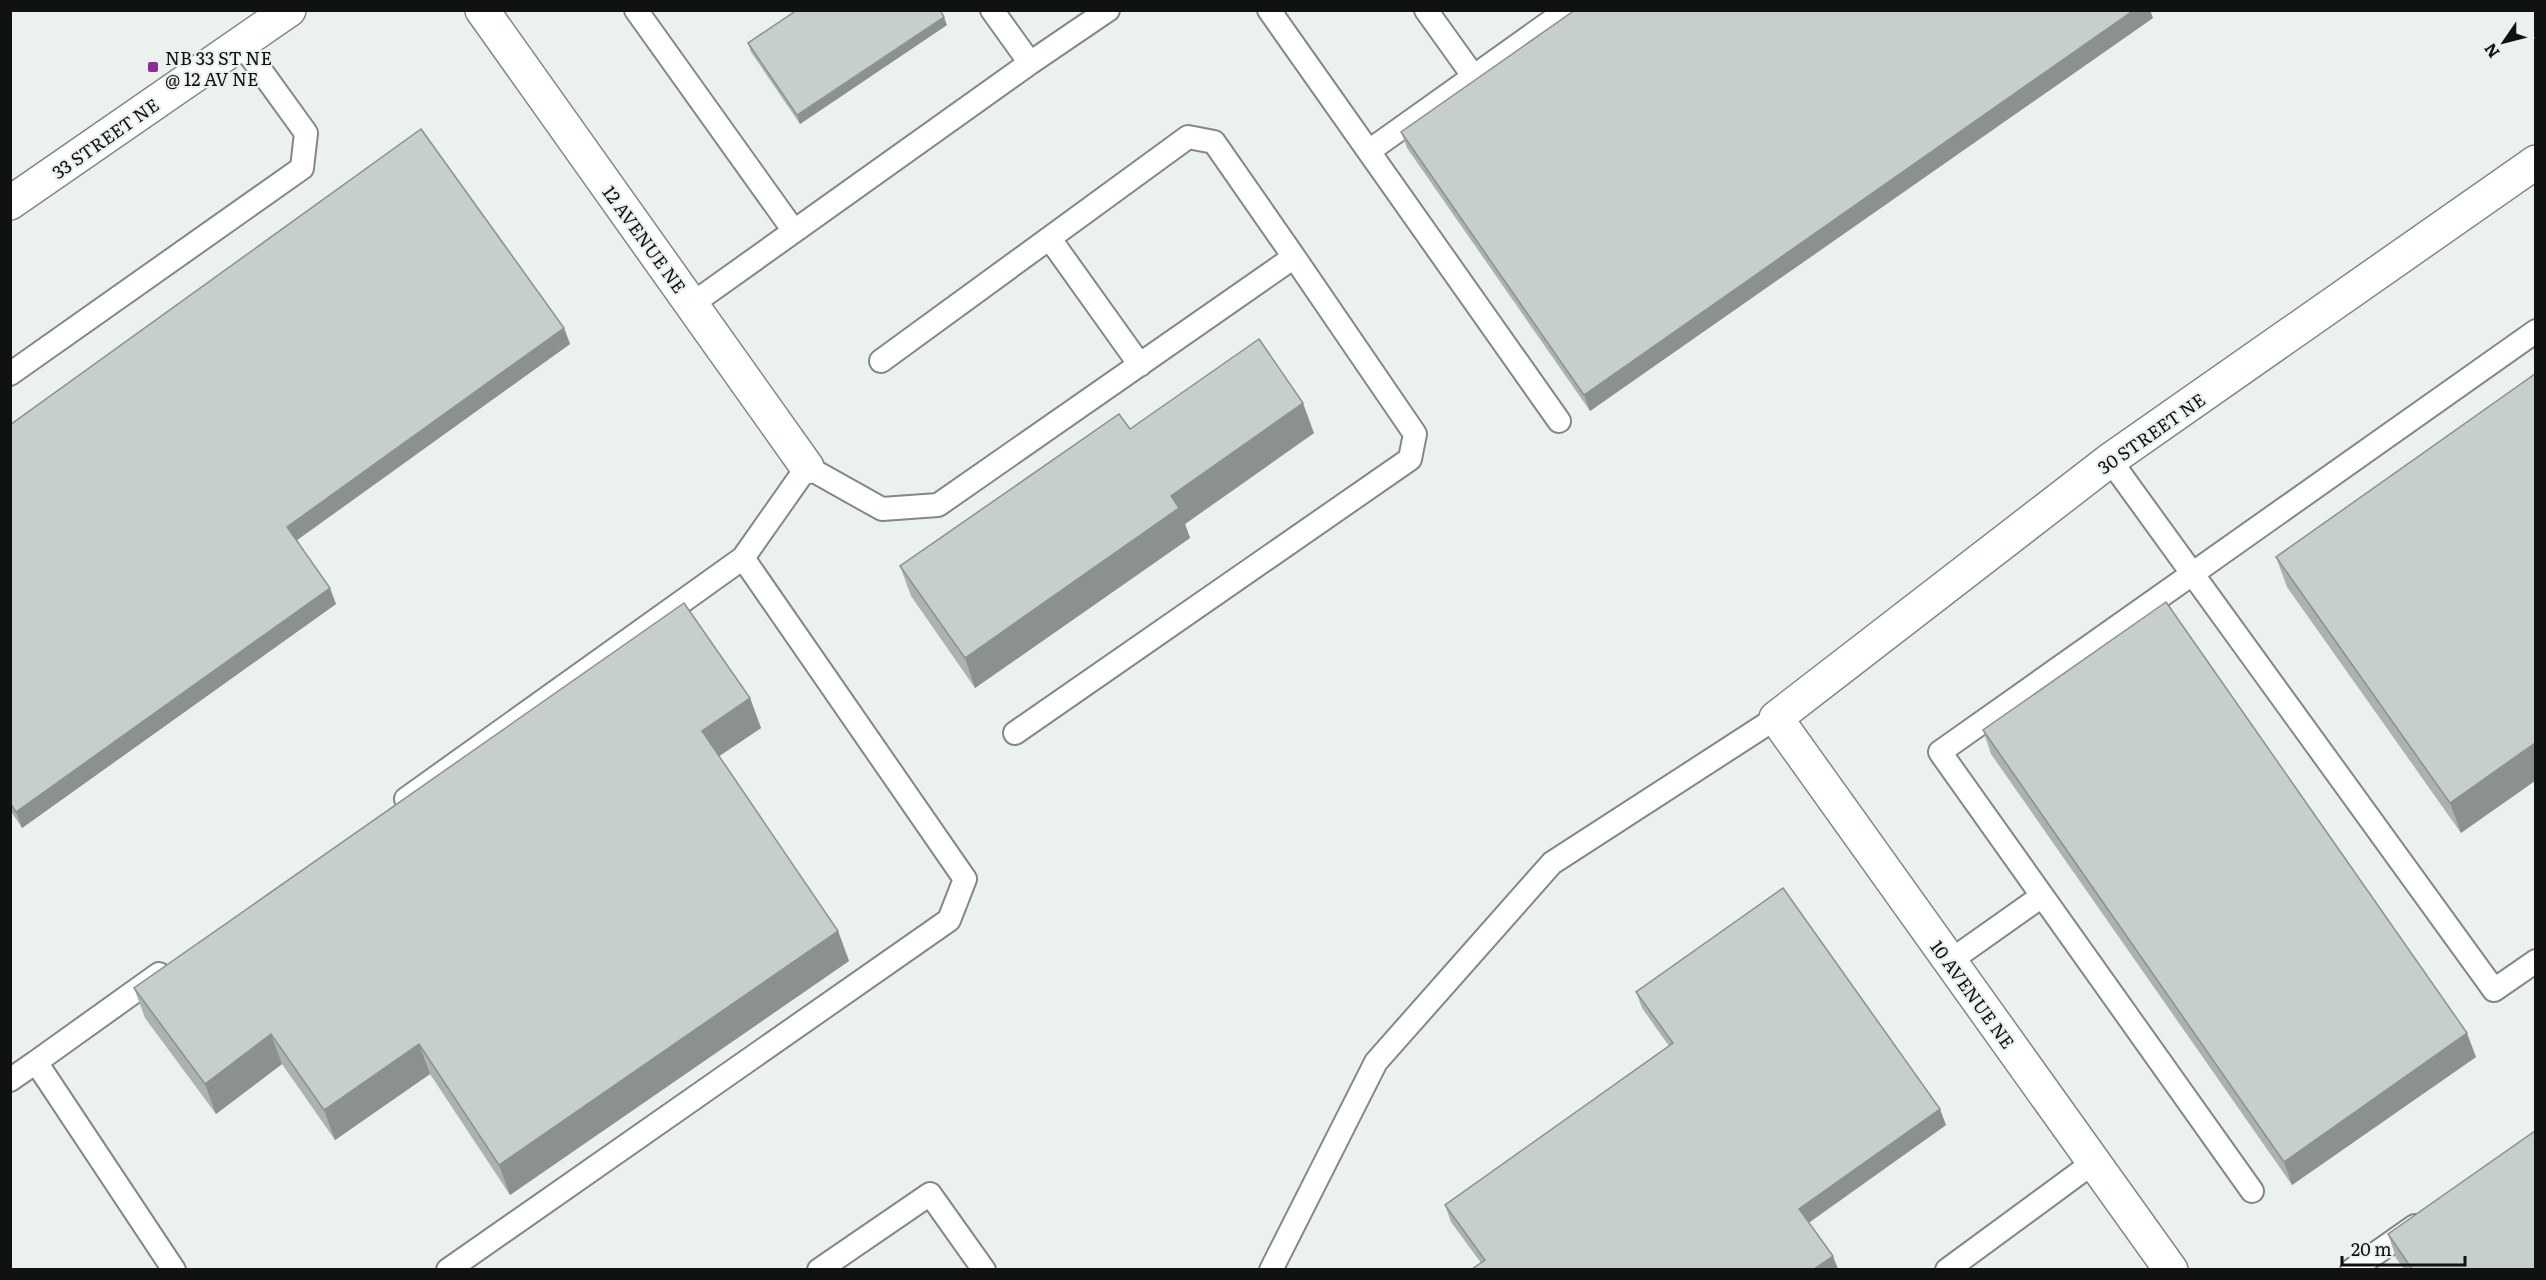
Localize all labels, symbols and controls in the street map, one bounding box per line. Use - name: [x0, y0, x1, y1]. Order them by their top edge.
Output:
- north arrow: [2474, 12, 2534, 72]
- text: N: [2477, 39, 2505, 64]
- place label: NB 33 ST NE @ 12 AV NE: [165, 44, 272, 92]
- marker: NB 33 ST NE @ 12 AV NE: [146, 60, 160, 74]
- street label: 33 STREET NE: [46, 91, 164, 185]
- street label: 12 AVENUE NE: [597, 180, 693, 298]
- street label: 30 STREET NE: [2092, 386, 2210, 480]
- street label: 10 AVENUE NE: [1924, 934, 2022, 1054]
- scale bar: [2342, 1229, 2465, 1267]
- text: 20 m: [2351, 1235, 2392, 1262]

